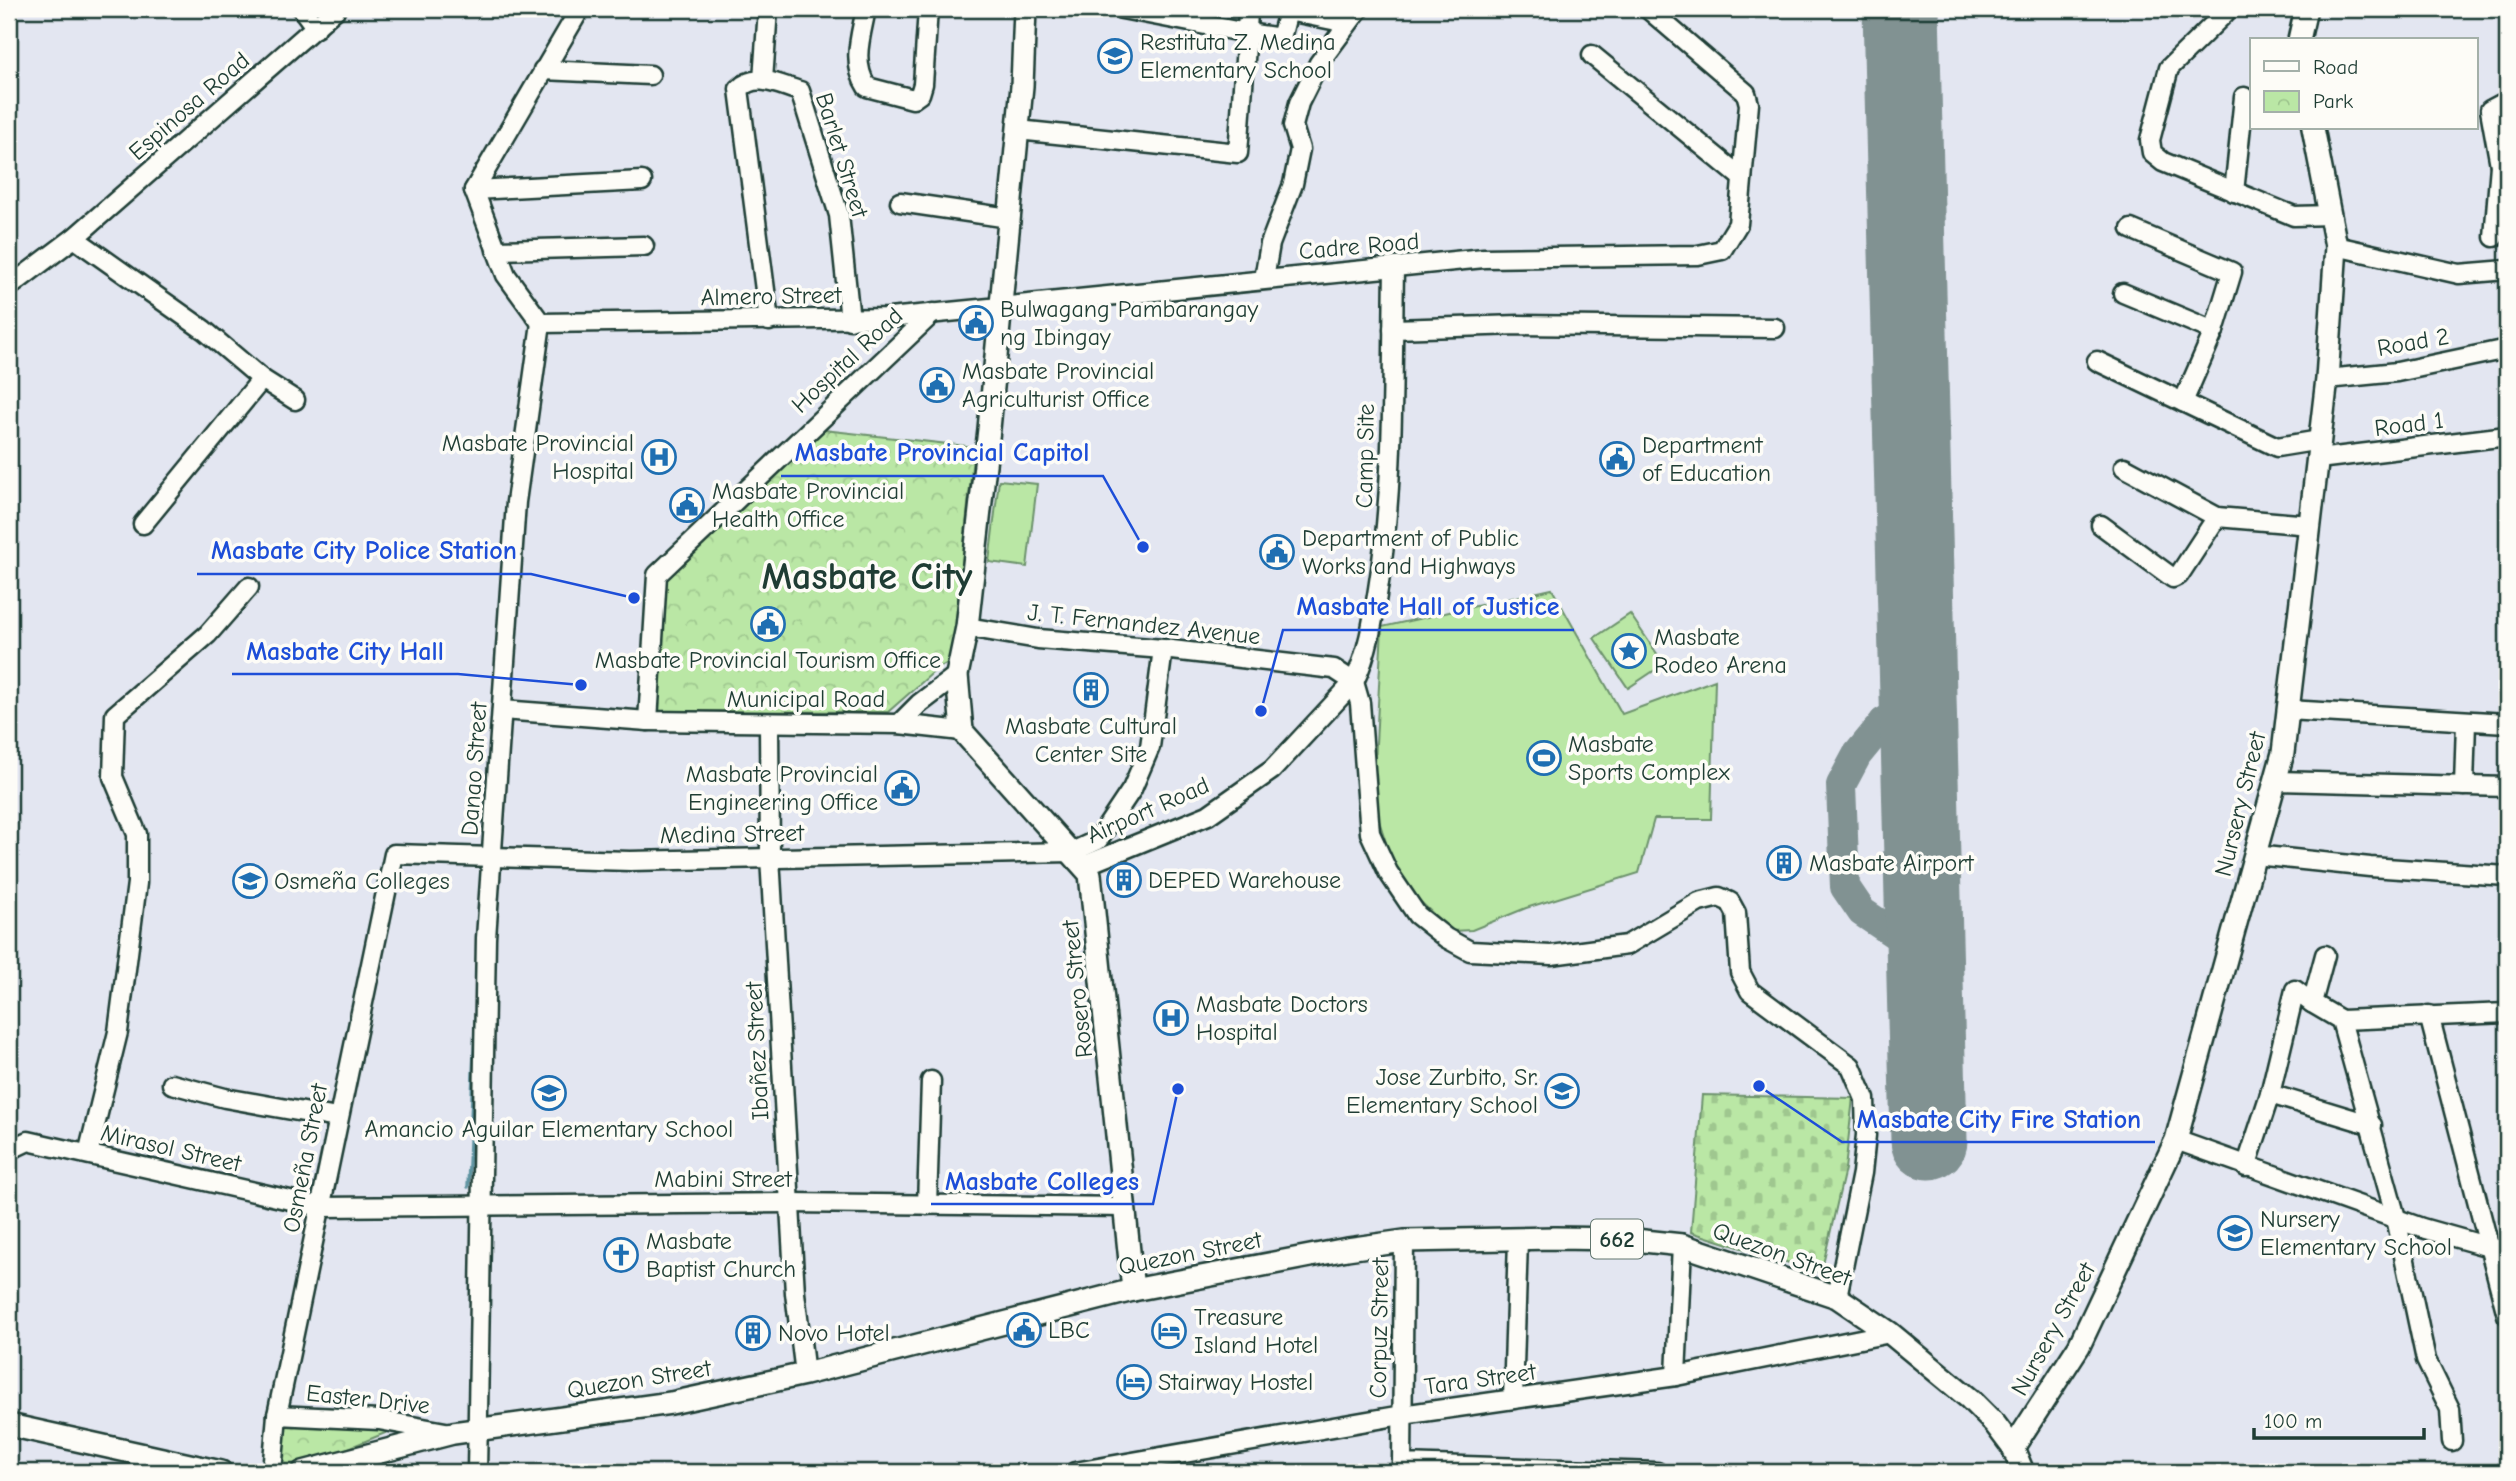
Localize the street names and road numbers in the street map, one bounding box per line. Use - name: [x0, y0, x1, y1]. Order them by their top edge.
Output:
- street label: Espinosa Road: [123, 46, 255, 166]
- street label: Barlet Street: [810, 89, 875, 222]
- street label: Cadre Road: [1298, 227, 1420, 265]
- street label: Almero Street: [700, 281, 843, 311]
- street label: Hospital Road: [786, 301, 908, 419]
- street label: Road 2: [2375, 322, 2451, 362]
- street label: Camp Site: [1350, 403, 1380, 509]
- street label: Road 1: [2373, 406, 2445, 442]
- street label: J. T. Fernandez Avenue: [1026, 598, 1262, 650]
- street label: Municipal Road: [727, 685, 885, 713]
- street label: Danao Street: [455, 700, 493, 837]
- street label: Nursery Street: [2209, 728, 2272, 879]
- street label: Airport Road: [1083, 771, 1213, 849]
- street label: Medina Street: [660, 819, 805, 849]
- street label: Rosero Street: [1056, 918, 1098, 1059]
- street label: Ibañez Street: [739, 980, 775, 1121]
- street label: Osmeña Street: [277, 1080, 333, 1235]
- street label: Mirasol Street: [98, 1118, 245, 1178]
- street label: Mabini Street: [654, 1165, 793, 1193]
- street label: Quezon Street: [1709, 1216, 1856, 1292]
- road number: 662: [1591, 1220, 1643, 1258]
- street label: Quezon Street: [1116, 1225, 1265, 1281]
- street label: Corpuz Street: [1364, 1256, 1394, 1398]
- street label: Nursery Street: [2005, 1257, 2102, 1400]
- street label: Quezon Street: [565, 1354, 714, 1404]
- street label: Tara Street: [1422, 1357, 1539, 1401]
- street label: Easter Drive: [305, 1379, 431, 1419]

